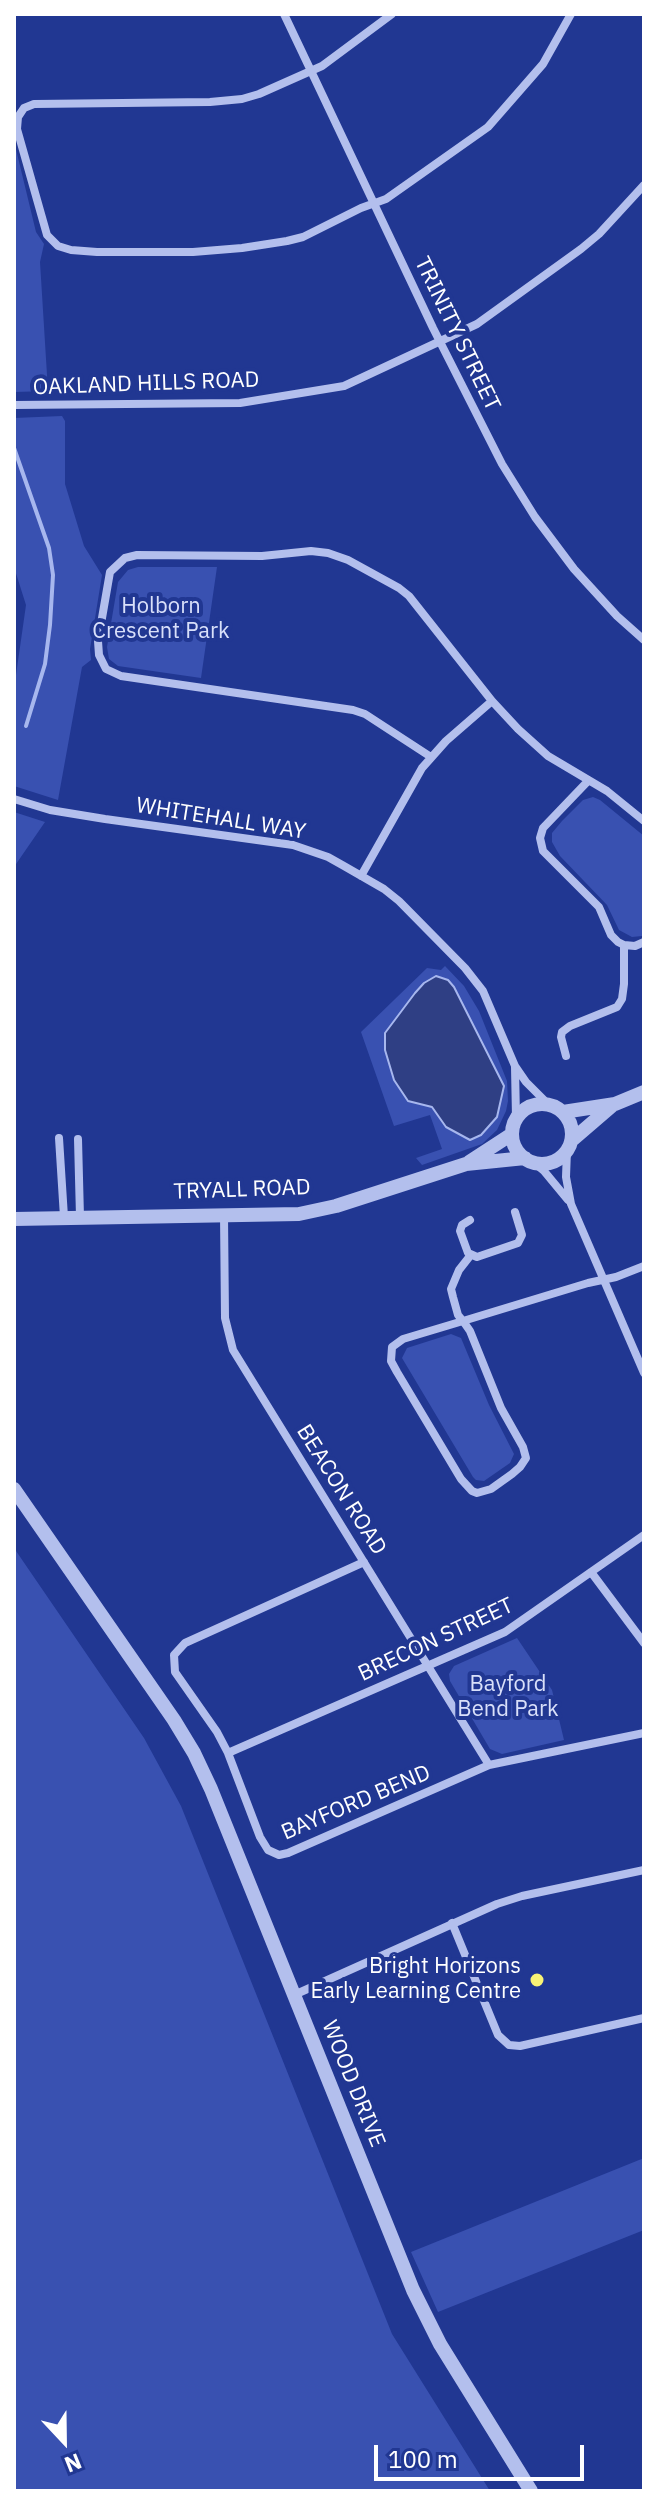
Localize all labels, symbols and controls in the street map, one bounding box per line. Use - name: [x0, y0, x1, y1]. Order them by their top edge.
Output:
- street label: TRINITY STREET: [408, 253, 506, 415]
- street label: OAKLAND HILLS ROAD: [32, 367, 260, 401]
- park label: Holborn Crescent Park: [92, 594, 230, 646]
- street label: WHITEHALL WAY: [134, 793, 308, 845]
- street label: TRYALL ROAD: [173, 1174, 311, 1206]
- street label: BEACON ROAD: [290, 1420, 392, 1560]
- street label: BRECON STREET: [354, 1592, 518, 1688]
- park label: Bayford Bend Park: [457, 1672, 559, 1724]
- street label: BAYFORD BEND: [278, 1760, 434, 1846]
- place label: Bright Horizons Early Learning Centre: [310, 1954, 521, 2006]
- marker: Bright Horizons Early Learning Centre: [528, 1971, 546, 1989]
- street label: WOOD DRIVE: [316, 2017, 390, 2151]
- north arrow: [24, 2401, 104, 2481]
- scale bar: [378, 2429, 588, 2479]
- text: 100 m: [388, 2443, 458, 2475]
- text: N: [60, 2447, 86, 2480]

